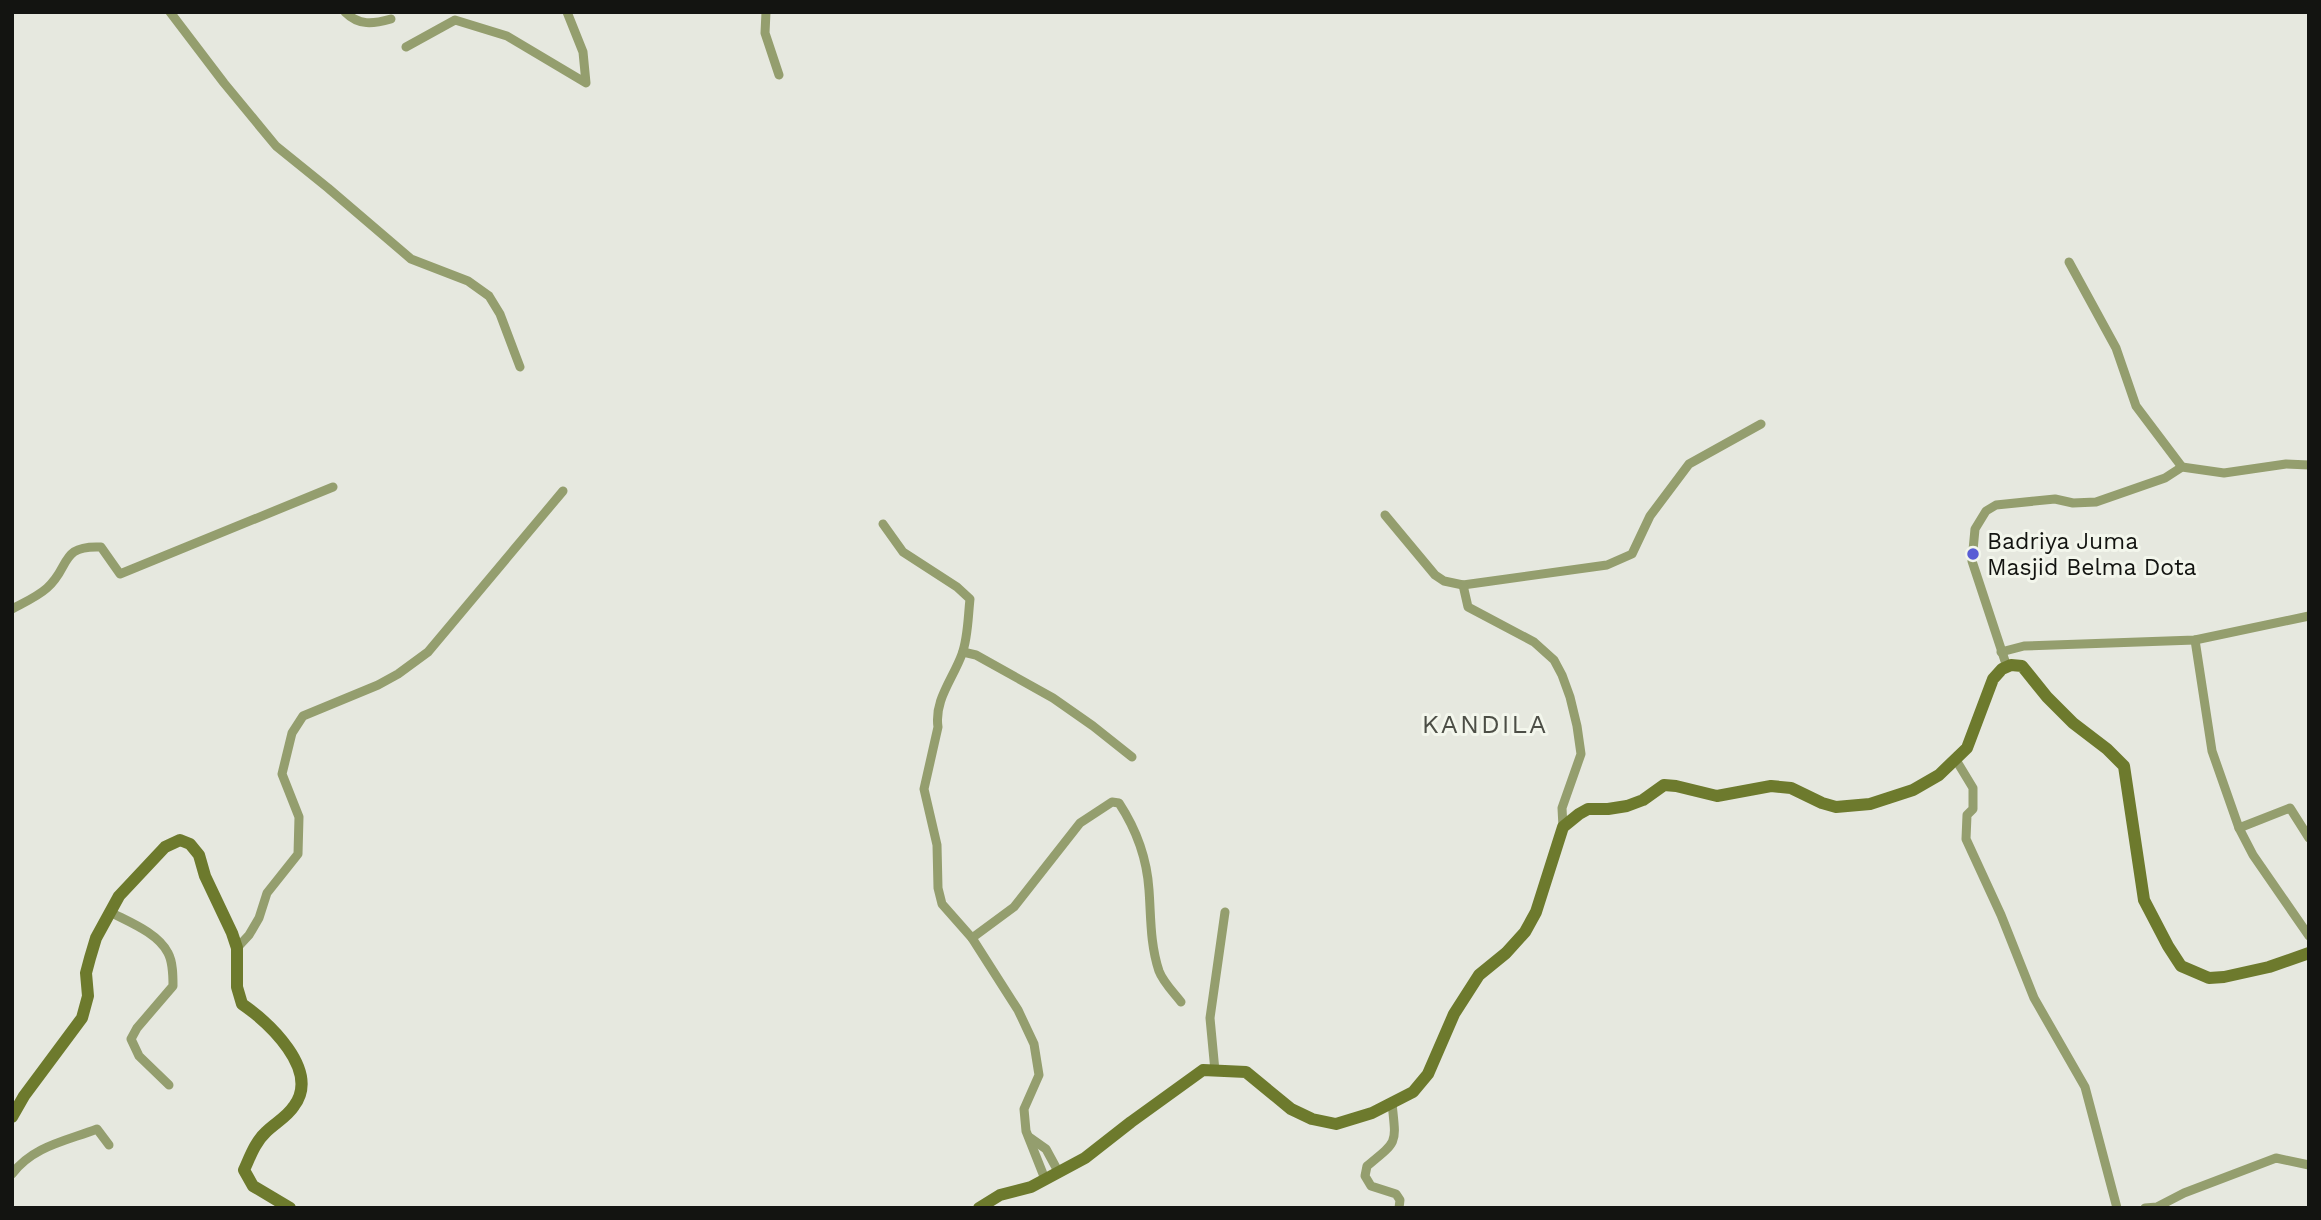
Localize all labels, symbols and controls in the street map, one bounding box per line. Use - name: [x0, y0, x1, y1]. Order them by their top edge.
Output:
- place label: Badriya Juma Masjid Belma Dota: [1987, 528, 2197, 581]
- marker: Badriya Juma Masjid Belma Dota: [1965, 546, 1981, 562]
- district label: KANDILA: [1422, 709, 1548, 739]

